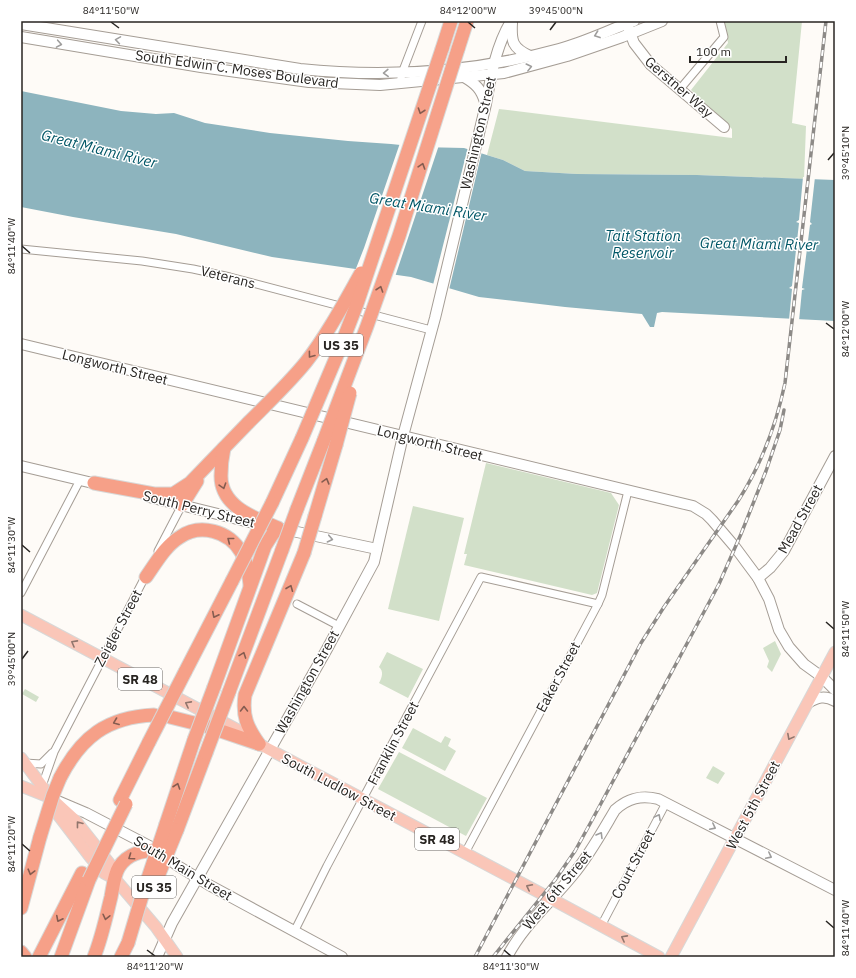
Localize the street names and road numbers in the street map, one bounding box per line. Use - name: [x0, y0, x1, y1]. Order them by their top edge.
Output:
- street label: South Edwin C. Moses Boulevard: [134, 46, 340, 92]
- street label: Gerstner Way: [641, 52, 717, 122]
- street label: Washington Street: [456, 74, 500, 191]
- street label: Veterans: [199, 262, 257, 293]
- road number: US 35: [319, 334, 363, 356]
- street label: Longworth Street: [60, 345, 170, 389]
- street label: Longworth Street: [375, 421, 485, 465]
- street label: Mead Street: [774, 481, 826, 557]
- street label: South Perry Street: [141, 486, 257, 532]
- street label: Zeigler Street: [90, 586, 146, 670]
- street label: Washington Street: [271, 627, 343, 737]
- street label: Eaker Street: [532, 639, 584, 715]
- road number: SR 48: [118, 668, 162, 690]
- street label: Franklin Street: [363, 698, 423, 788]
- street label: South Ludlow Street: [279, 749, 399, 825]
- street label: West 5th Street: [722, 758, 784, 852]
- street label: Court Street: [607, 826, 659, 902]
- road number: SR 48: [415, 828, 459, 850]
- street label: South Main Street: [130, 831, 236, 905]
- street label: West 6th Street: [519, 847, 595, 933]
- road number: US 35: [132, 876, 176, 898]

